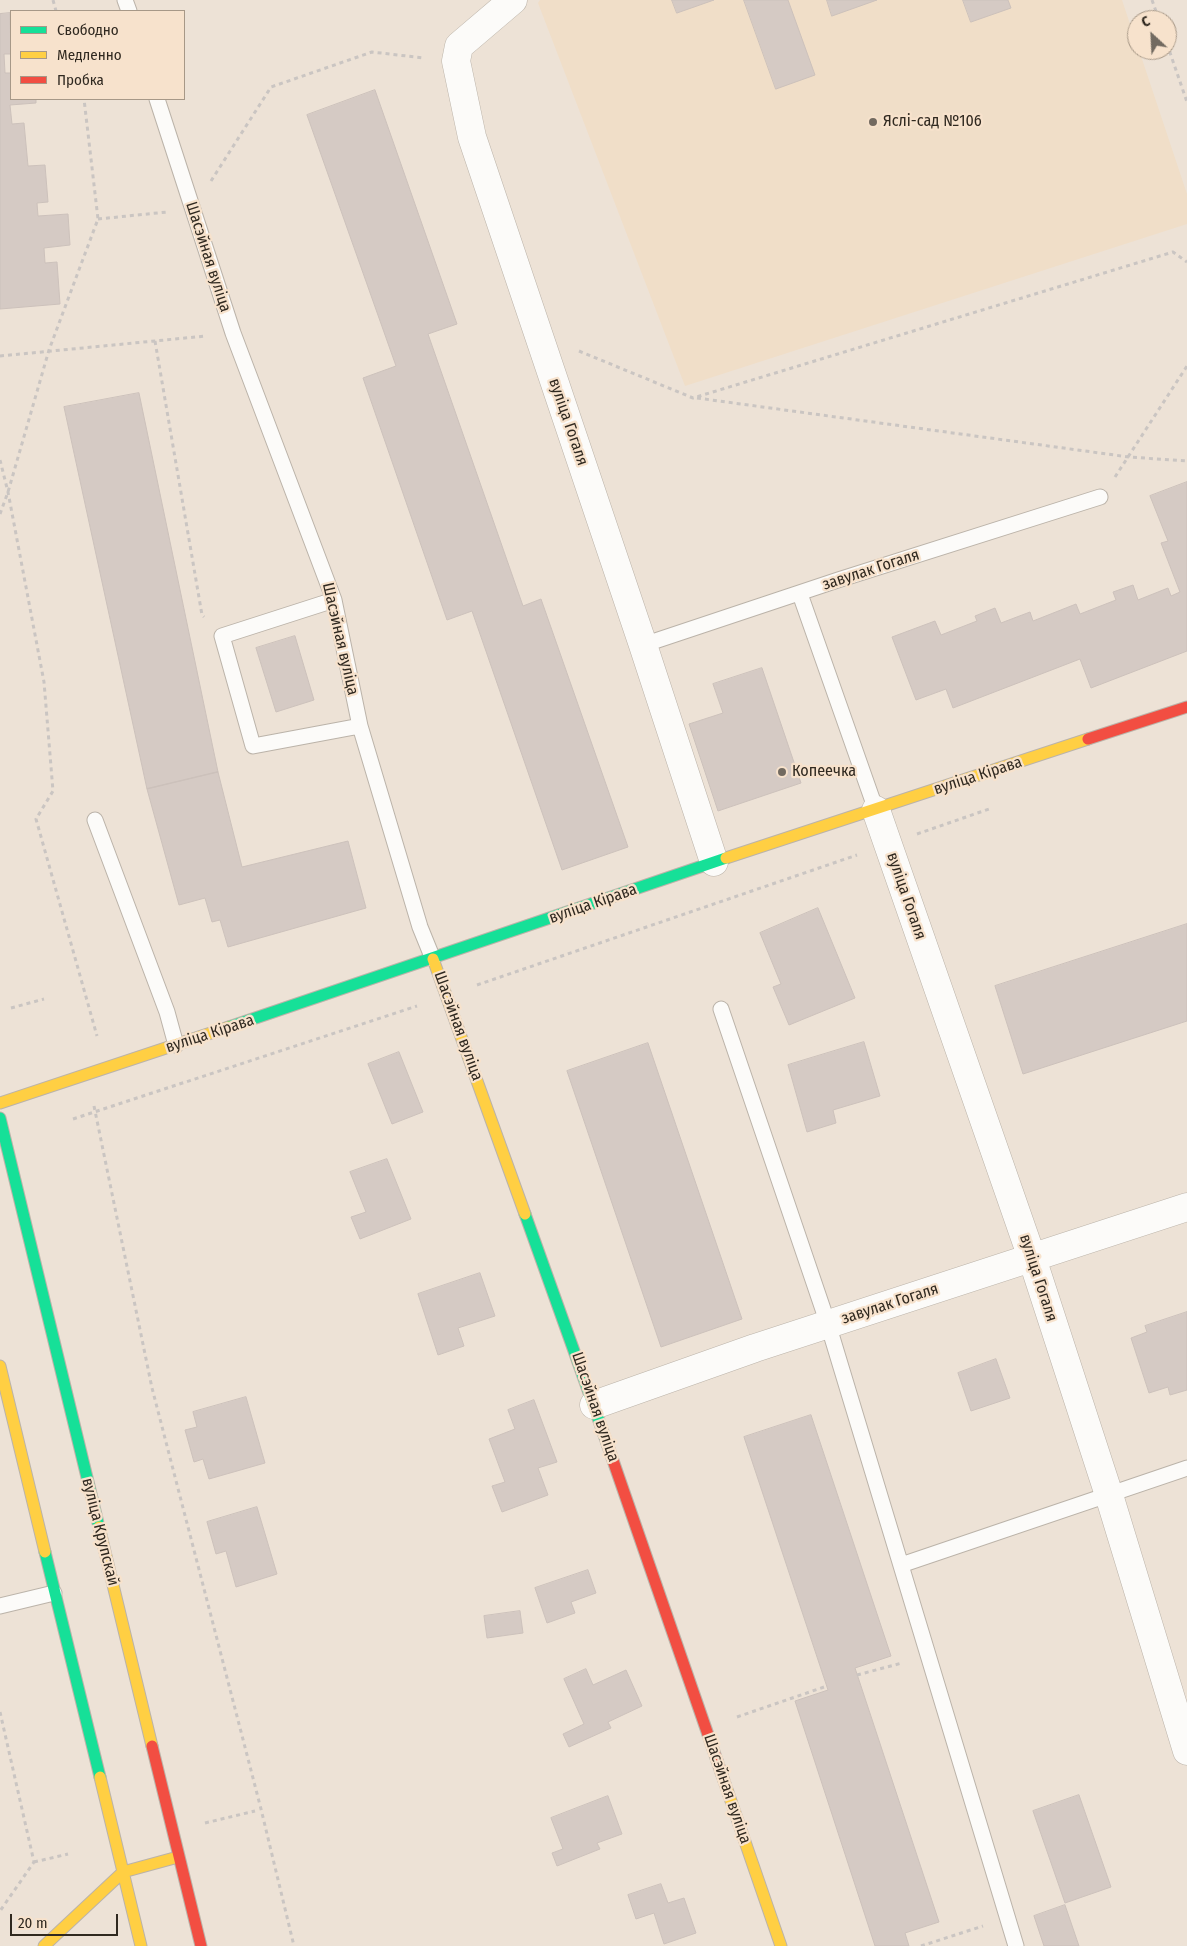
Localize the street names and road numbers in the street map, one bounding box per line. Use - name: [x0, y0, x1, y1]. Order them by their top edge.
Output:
- street label: Шасэйная вуліца: [181, 199, 235, 315]
- street label: вуліца Гогаля: [544, 376, 592, 468]
- street label: завулак Гогаля: [820, 545, 922, 595]
- street label: Шасэйная вуліца: [318, 581, 362, 697]
- street label: вуліца Кірава: [931, 753, 1025, 799]
- street label: вуліца Гогаля: [882, 850, 930, 942]
- street label: вуліца Кірава: [547, 880, 639, 928]
- street label: Шасэйная вуліца: [429, 969, 487, 1083]
- street label: вуліца Кірава: [163, 1011, 257, 1057]
- street label: вуліца Гогаля: [1015, 1232, 1061, 1324]
- street label: завулак Гогаля: [839, 1279, 941, 1329]
- street label: Шасэйная вуліца: [567, 1350, 623, 1464]
- street label: вуліца Крупскай: [77, 1476, 123, 1588]
- street label: Шасэйная вуліца: [699, 1732, 755, 1846]

